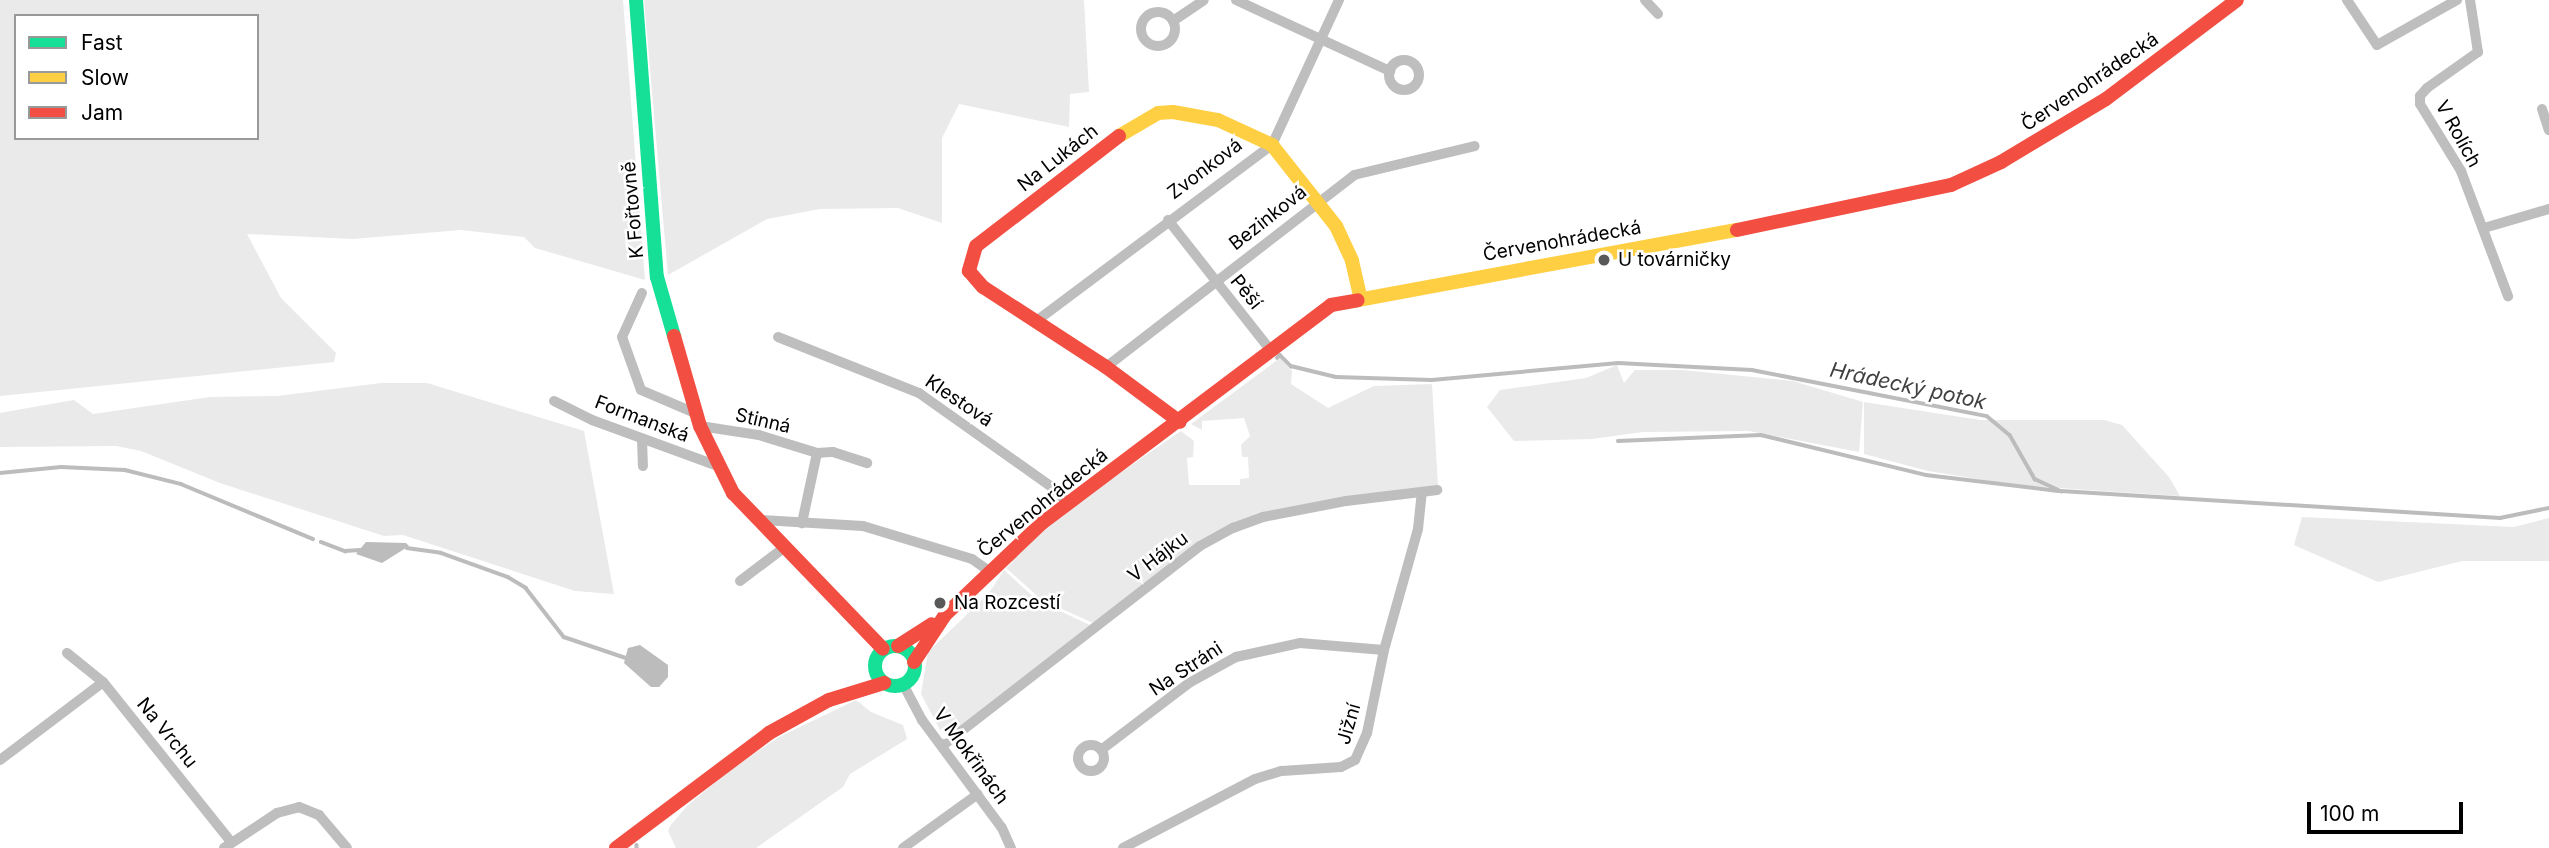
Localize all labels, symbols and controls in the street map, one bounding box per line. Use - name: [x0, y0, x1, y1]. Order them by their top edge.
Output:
- legend: [14, 14, 259, 140]
- street label: Červenohrádecká: [2017, 28, 2163, 136]
- text: Fast: [81, 30, 123, 55]
- text: Slow: [81, 65, 129, 90]
- street label: V Rolích: [2430, 97, 2486, 171]
- text: Jam: [81, 100, 123, 125]
- street label: Na Lukách: [1013, 120, 1103, 196]
- street label: Zvonková: [1163, 134, 1247, 204]
- street label: K Fořtovně: [617, 160, 649, 260]
- street label: Bezinková: [1225, 181, 1311, 255]
- street label: Červenohrádecká: [1481, 216, 1643, 266]
- place label: U továrničky: [1618, 249, 1731, 271]
- marker: U továrničky: [1596, 252, 1612, 268]
- street label: Pěší: [1225, 270, 1267, 314]
- water label: Hrádecký potok: [1828, 357, 1988, 415]
- street label: Klestová: [921, 370, 997, 432]
- street label: Formanská: [592, 391, 692, 447]
- street label: Stinná: [733, 404, 793, 438]
- street label: Červenohrádecká: [974, 444, 1112, 562]
- street label: V Hájku: [1123, 527, 1193, 587]
- place label: Na Rozcestí: [954, 592, 1060, 614]
- marker: Na Rozcestí: [932, 595, 948, 611]
- street label: Na Stráni: [1145, 637, 1227, 701]
- street label: Na Vrchu: [132, 693, 202, 773]
- street label: Jižní: [1332, 701, 1366, 747]
- street label: V Mokřinách: [928, 703, 1014, 809]
- scale bar: [2311, 788, 2467, 832]
- text: 100 m: [2320, 801, 2379, 826]

